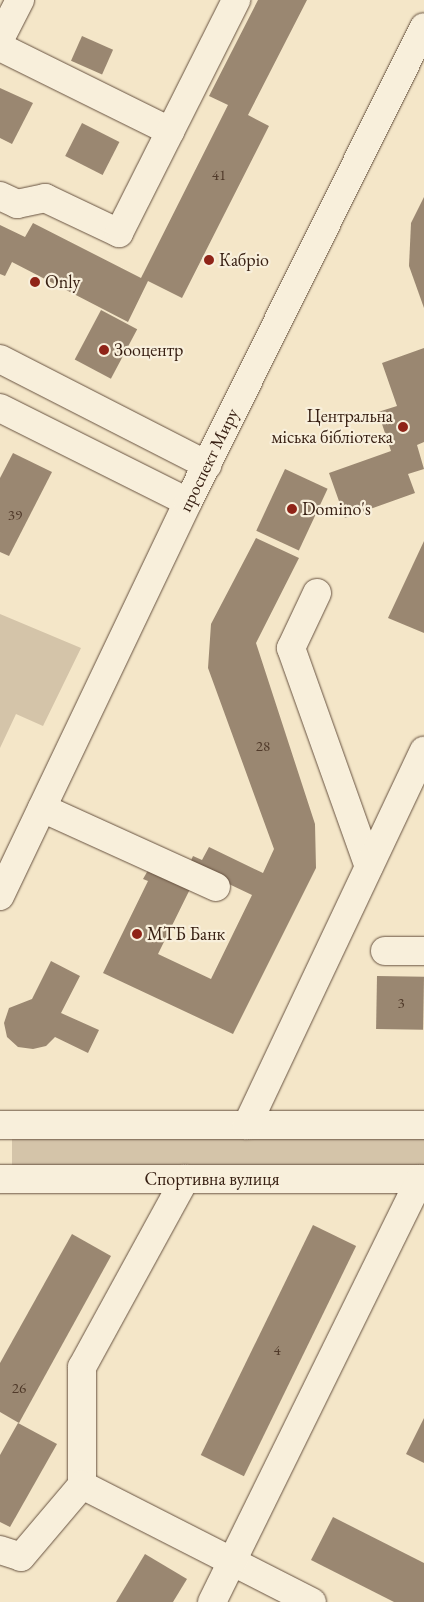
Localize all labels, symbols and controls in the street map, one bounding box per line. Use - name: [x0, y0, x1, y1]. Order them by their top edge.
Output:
- house number: 41: [212, 166, 226, 184]
- place label: Кабріо: [219, 249, 269, 271]
- marker: Кабріо: [203, 254, 215, 266]
- place label: Only: [45, 271, 80, 293]
- marker: Only: [29, 276, 41, 288]
- place label: Зооцентр: [114, 339, 183, 361]
- marker: Зооцентр: [98, 344, 110, 356]
- street label: проспект Миру: [175, 405, 243, 515]
- place label: Центральна міська бібліотека: [271, 406, 393, 448]
- marker: Центральна міська бібліотека: [397, 421, 409, 433]
- place label: Domino's: [302, 498, 371, 520]
- marker: Domino's: [286, 503, 298, 515]
- house number: 39: [8, 506, 22, 524]
- house number: 28: [256, 737, 270, 755]
- place label: МТБ Банк: [147, 923, 225, 945]
- marker: МТБ Банк: [131, 928, 143, 940]
- house number: 3: [397, 994, 405, 1012]
- street label: Спортивна вулиця: [144, 1168, 280, 1190]
- house number: 4: [273, 1341, 281, 1359]
- house number: 26: [12, 1379, 26, 1397]

